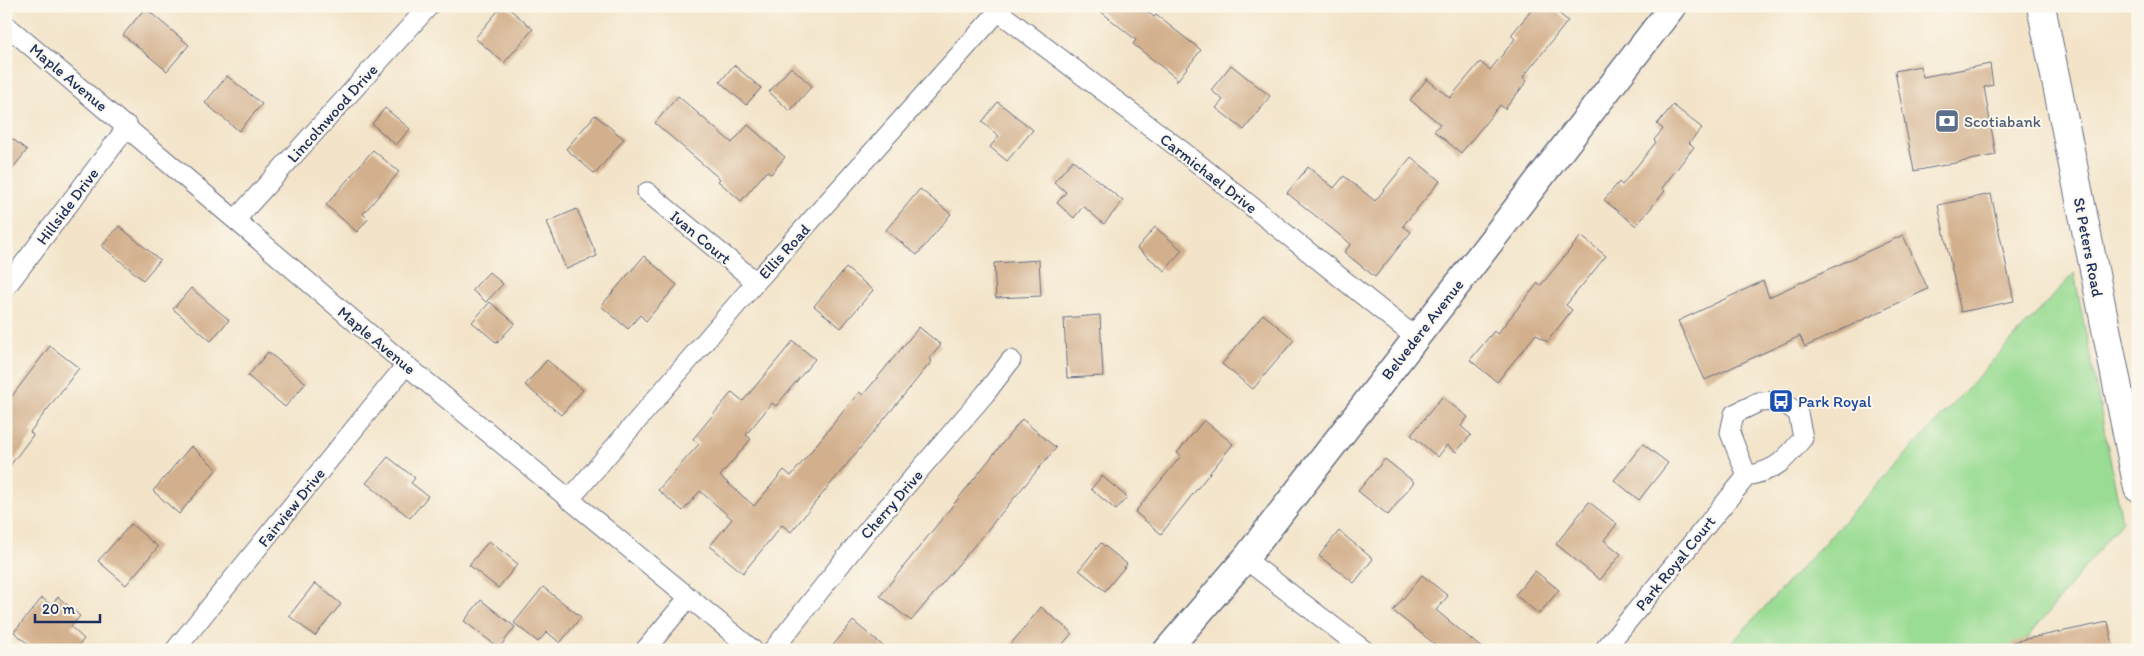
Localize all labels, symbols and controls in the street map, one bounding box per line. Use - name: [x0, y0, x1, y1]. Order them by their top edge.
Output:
- street label: Maple Avenue: [26, 39, 112, 115]
- street label: Lincolnwood Drive: [283, 60, 382, 166]
- bank icon: Scotiabank: [1934, 108, 1960, 134]
- place label: Scotiabank: [1964, 112, 2041, 131]
- street label: Carmichael Drive: [1156, 129, 1261, 217]
- street label: Hillside Drive: [32, 164, 102, 249]
- street label: St Peters Road: [2070, 196, 2108, 299]
- street label: Ivan Court: [666, 206, 735, 268]
- street label: Ellis Road: [755, 220, 814, 283]
- street label: Belvedere Avenue: [1377, 275, 1468, 383]
- street label: Maple Avenue: [334, 302, 420, 378]
- bus stop icon: Park Royal: [1768, 388, 1794, 414]
- place label: Park Royal: [1798, 392, 1872, 411]
- street label: Fairview Drive: [254, 464, 329, 551]
- street label: Cherry Drive: [856, 466, 927, 543]
- street label: Park Royal Court: [1631, 512, 1719, 615]
- scale bar: [35, 591, 100, 623]
- text: 20 m: [42, 600, 76, 618]

